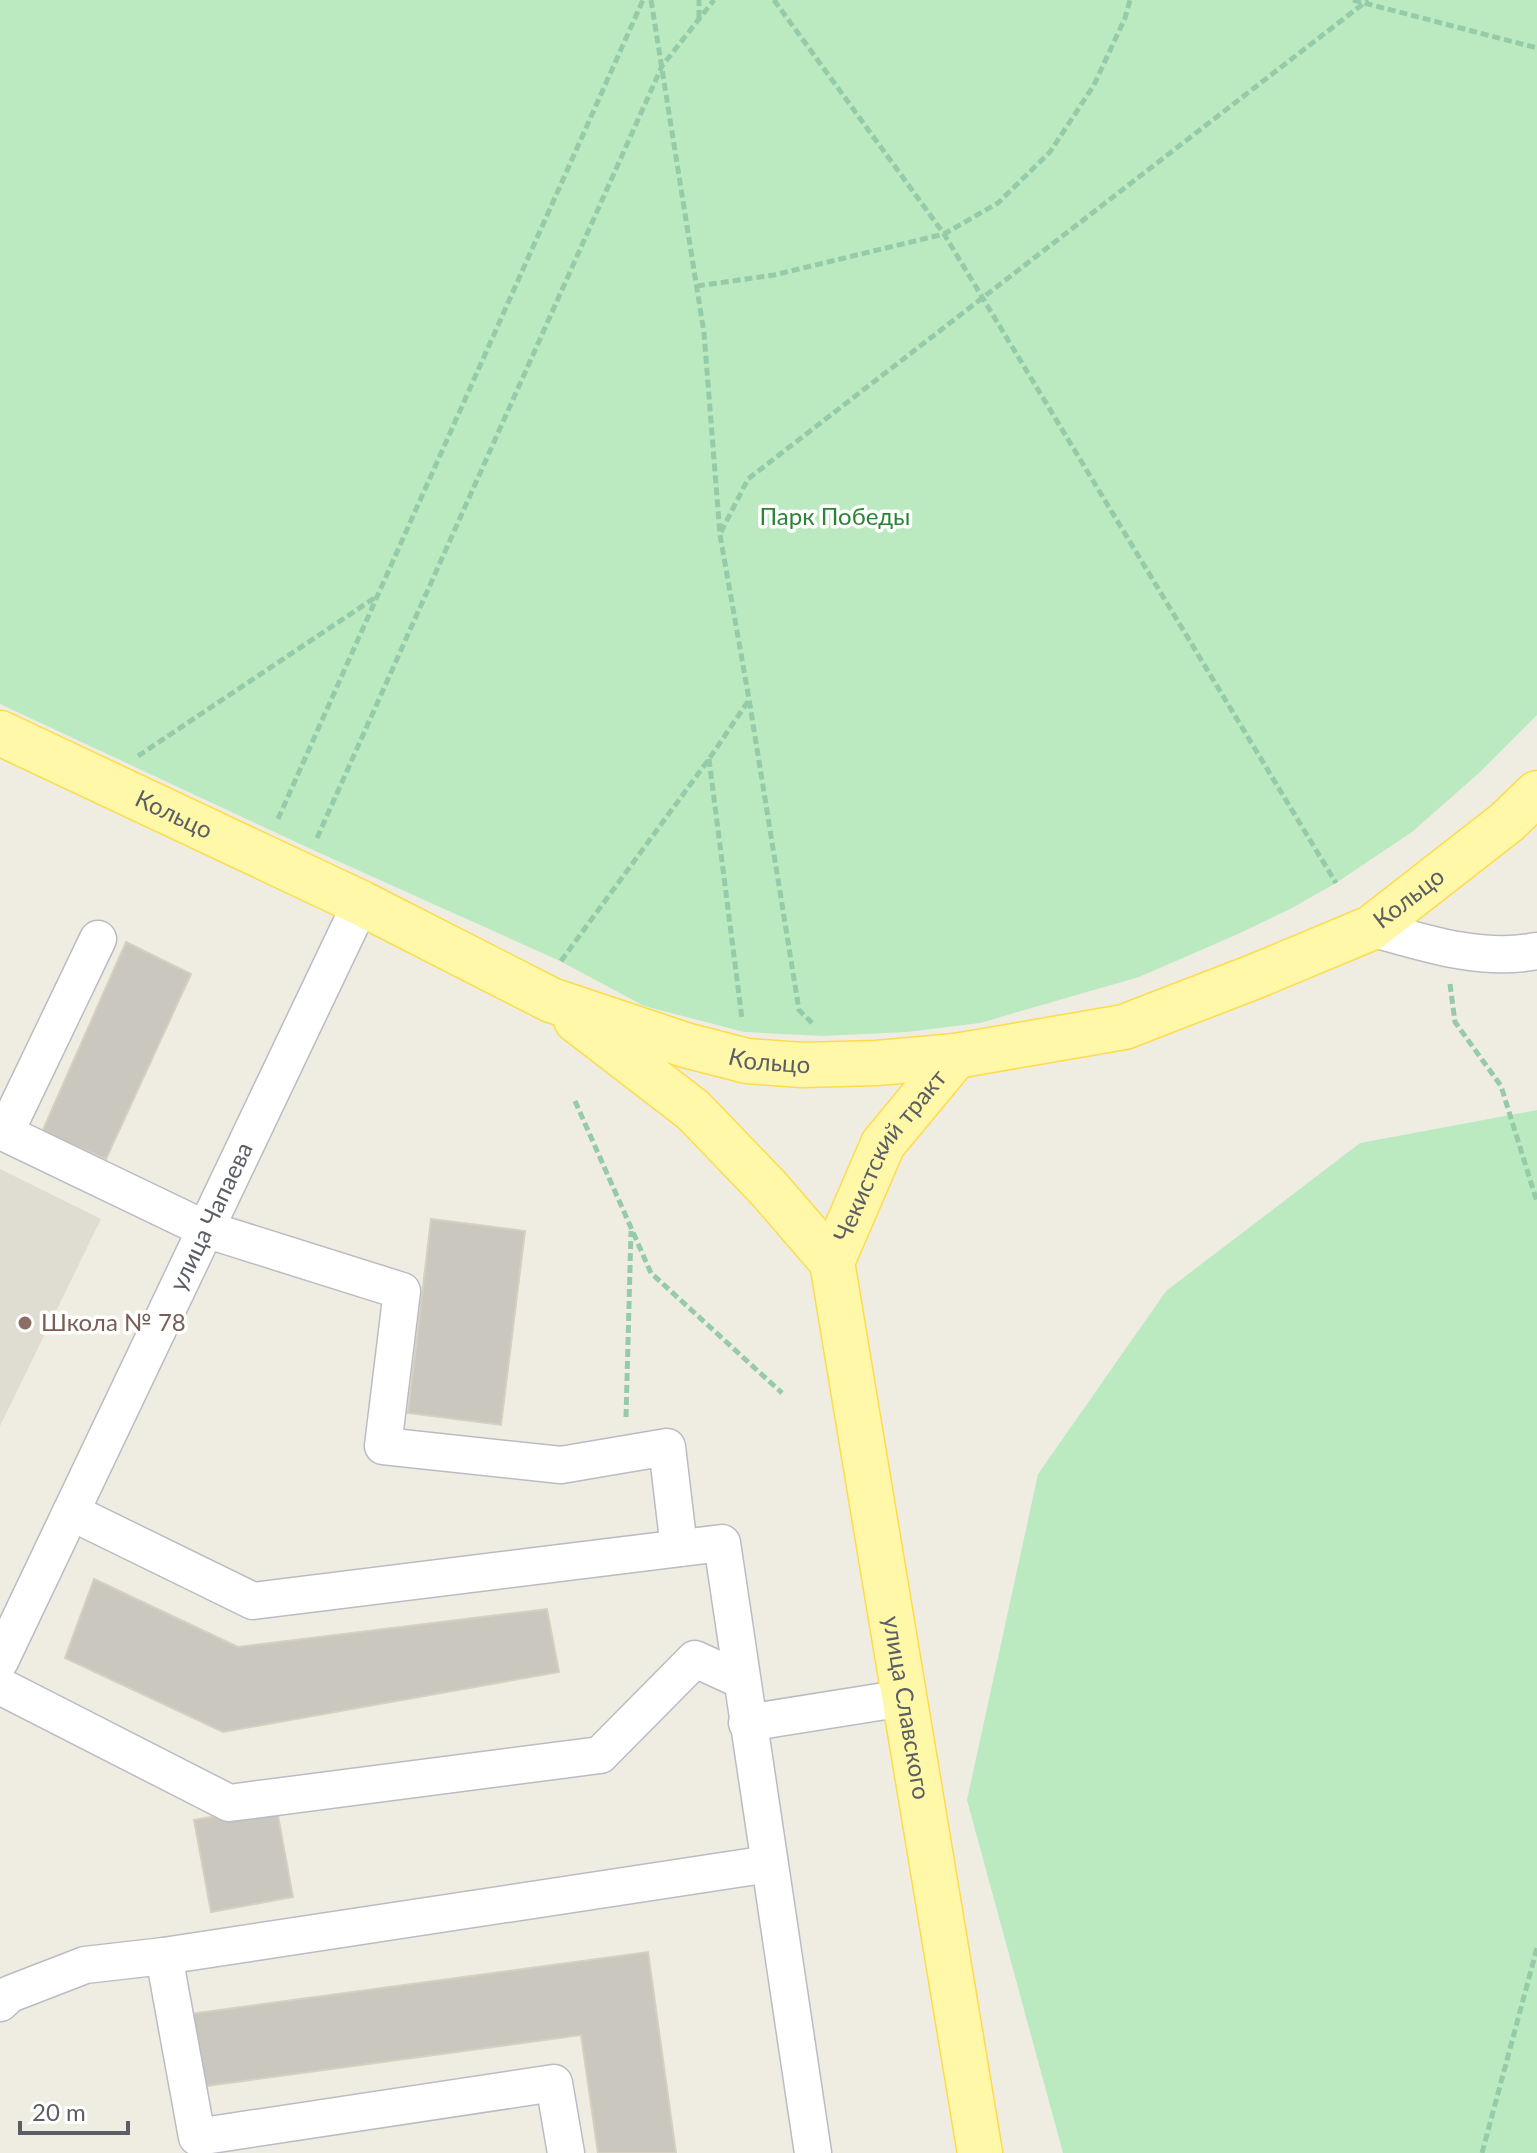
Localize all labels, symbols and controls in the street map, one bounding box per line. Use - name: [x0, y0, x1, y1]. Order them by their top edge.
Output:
- park label: Парк Победы: [760, 501, 910, 530]
- street label: Кольцо: [131, 783, 218, 844]
- street label: Кольцо: [1367, 861, 1449, 934]
- street label: Кольцо: [726, 1041, 810, 1078]
- street label: Чекистский тракт: [827, 1063, 952, 1246]
- street label: улица Чапаева: [162, 1137, 258, 1295]
- place label: Школа № 78: [41, 1307, 186, 1336]
- marker: Школа № 78: [16, 1314, 34, 1332]
- street label: улица Славского: [878, 1614, 937, 1802]
- scale bar: [20, 2085, 128, 2135]
- text: 20 m: [32, 2097, 86, 2126]

